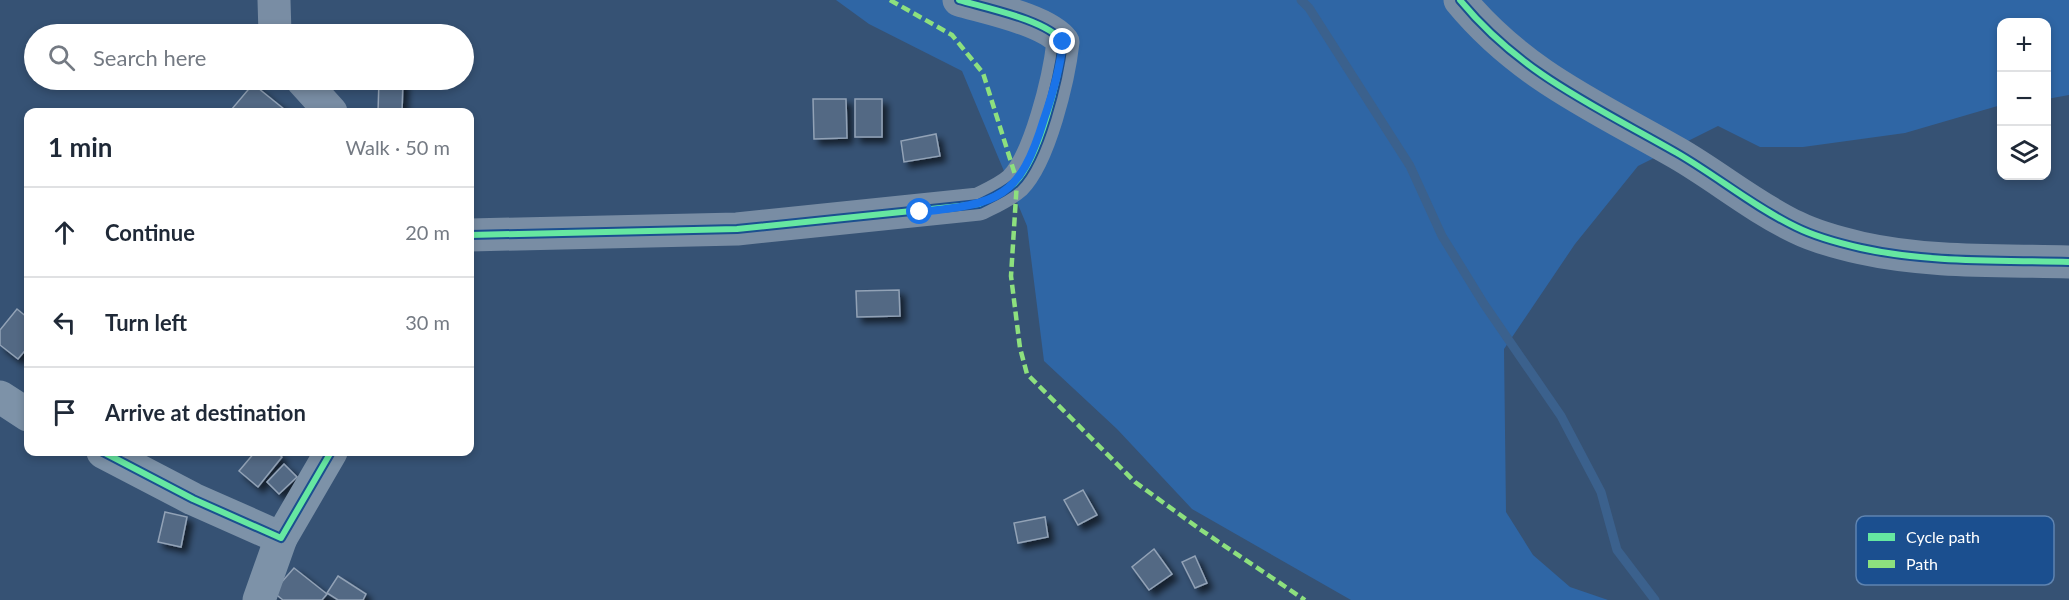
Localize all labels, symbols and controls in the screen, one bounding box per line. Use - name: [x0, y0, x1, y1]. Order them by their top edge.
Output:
- map controls: [1997, 18, 2051, 180]
- button: +: [1997, 18, 2051, 72]
- search box: [24, 24, 474, 90]
- route end: [1049, 28, 1075, 54]
- icon: search: [45, 41, 78, 74]
- text: Search here: [93, 44, 206, 71]
- button: −: [1997, 72, 2051, 126]
- button: layers: [1997, 126, 2051, 180]
- text: 1 min: [48, 131, 112, 163]
- text: Walk · 50 m: [345, 135, 450, 159]
- route start: [906, 198, 932, 224]
- icon: ahead: [48, 216, 81, 249]
- text: Continue: [105, 219, 195, 246]
- text: 20 m: [405, 220, 450, 244]
- icon: left: [48, 306, 81, 339]
- text: Turn left: [105, 309, 187, 336]
- text: 30 m: [405, 310, 450, 334]
- icon: arrive: [48, 396, 81, 429]
- text: Arrive at destination: [105, 399, 306, 426]
- legend: [1856, 516, 2054, 585]
- text: Cycle path: [1906, 527, 1980, 546]
- text: Path: [1906, 554, 1938, 573]

